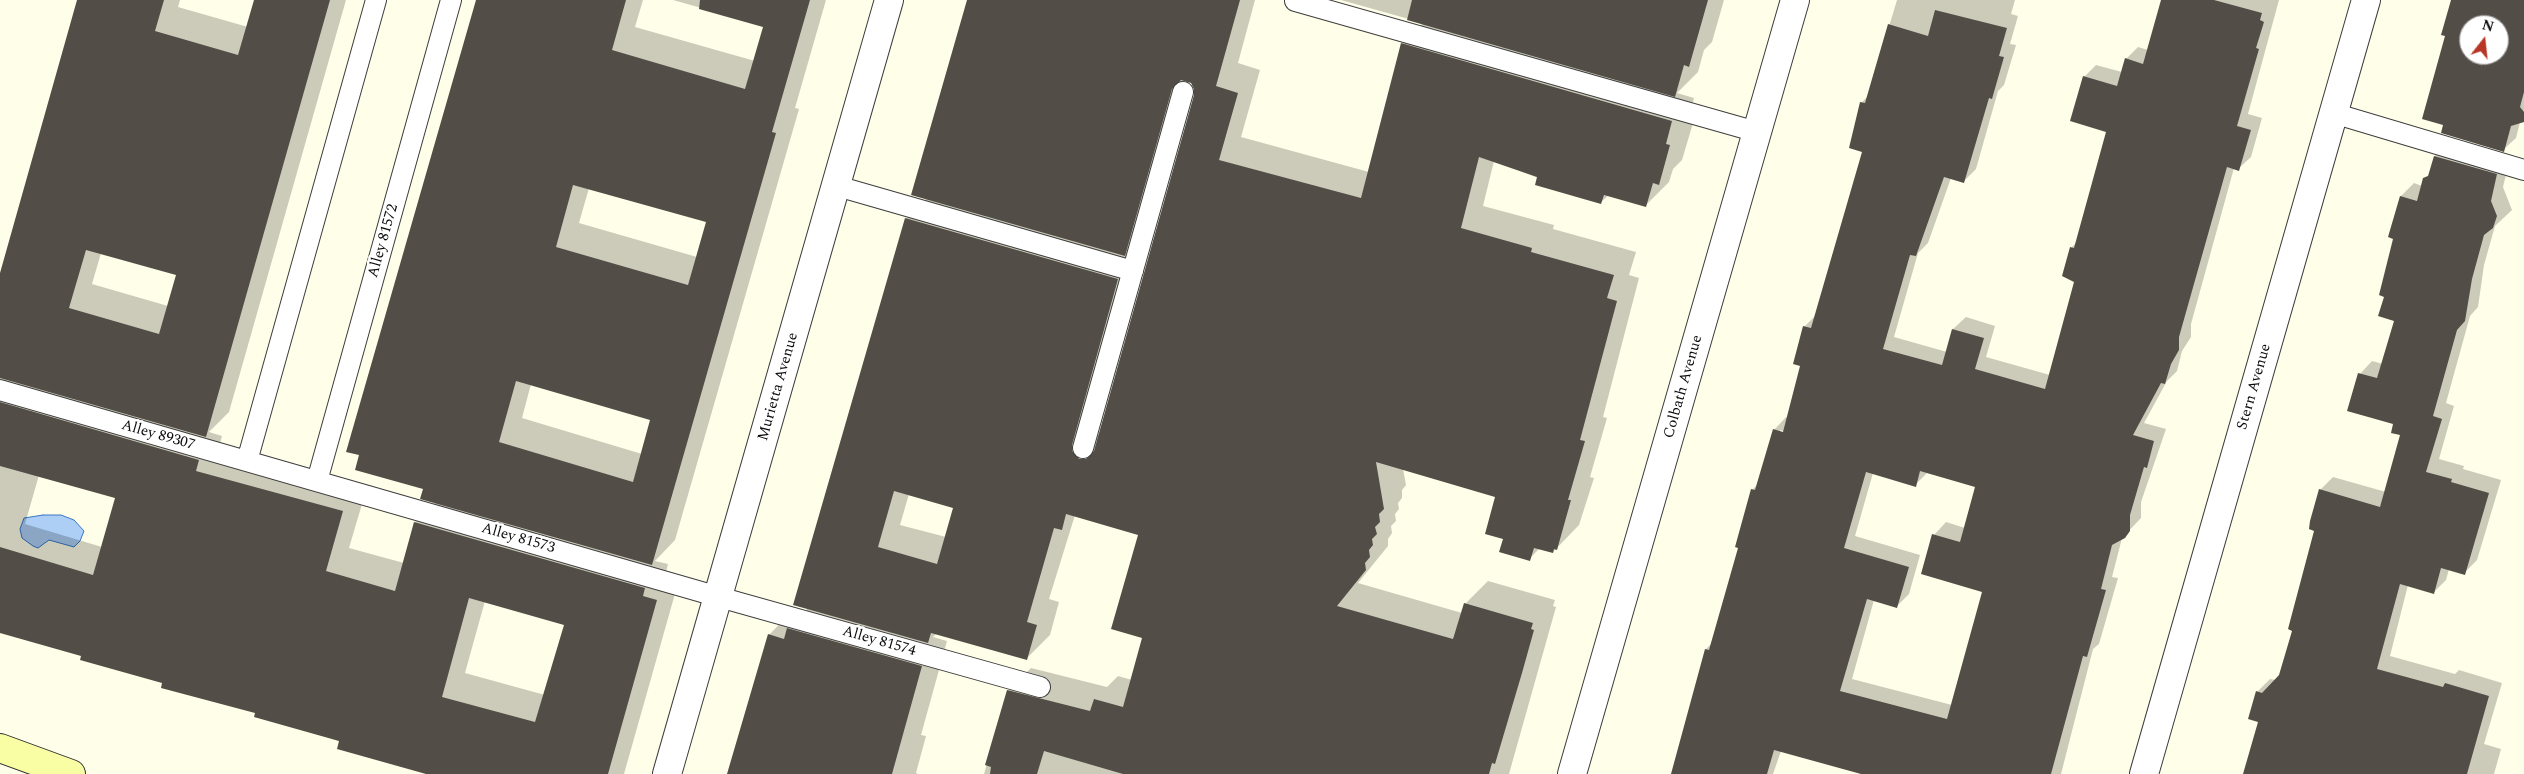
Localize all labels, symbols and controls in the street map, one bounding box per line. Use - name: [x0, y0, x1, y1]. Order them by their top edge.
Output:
- text: N: [2480, 14, 2496, 38]
- north arrow: [2459, 15, 2509, 65]
- street label: Alley 81572: [365, 202, 403, 280]
- street label: Murietta Avenue: [755, 331, 803, 443]
- street label: Colbath Avenue: [1661, 333, 1707, 441]
- street label: Stern Avenue: [2234, 342, 2276, 432]
- street label: Alley 89307: [119, 417, 197, 455]
- street label: Alley 81573: [479, 520, 557, 558]
- street label: Alley 81574: [840, 623, 918, 661]

